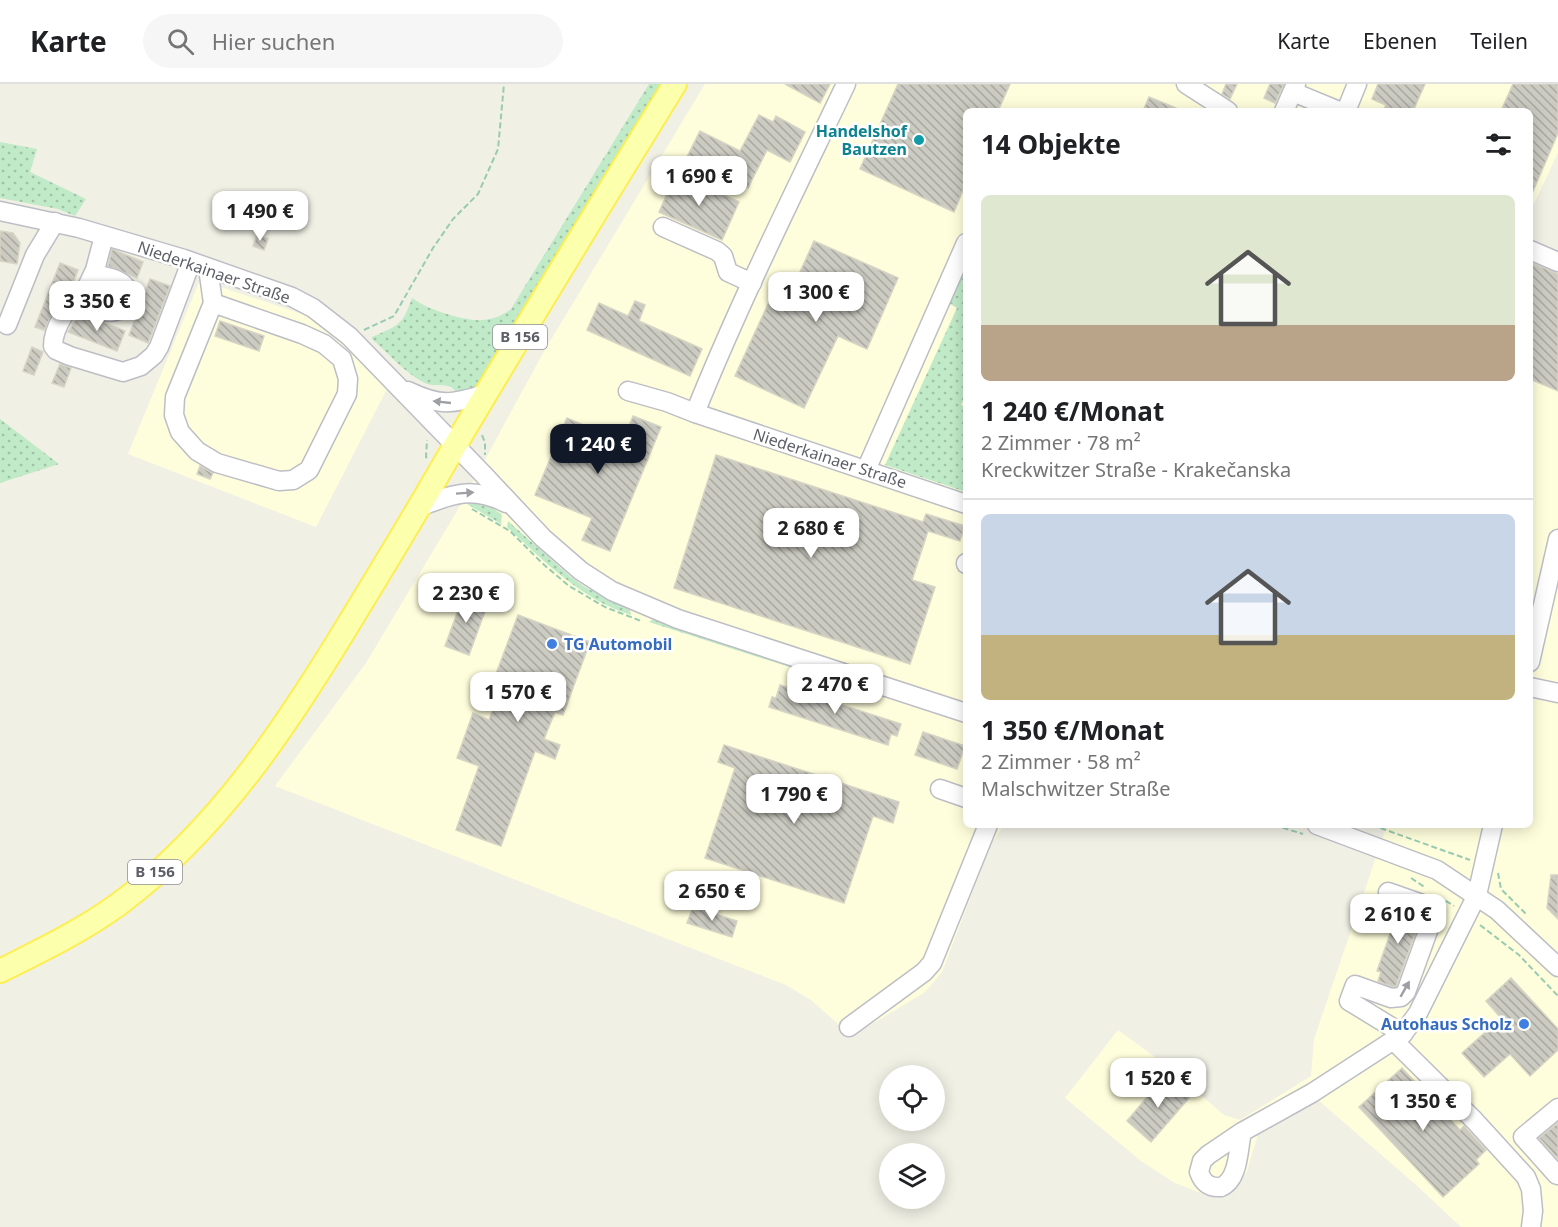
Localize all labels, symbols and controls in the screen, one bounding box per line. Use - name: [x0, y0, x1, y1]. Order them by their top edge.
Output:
- search box: [143, 14, 563, 68]
- text: Karte: [30, 22, 107, 60]
- icon: search: [164, 25, 197, 58]
- text: Hier suchen: [212, 26, 335, 56]
- text: Karte: [1277, 27, 1330, 55]
- text: Ebenen: [1363, 27, 1437, 55]
- text: Teilen: [1470, 27, 1528, 55]
- place label: Handelshof Bautzen: [816, 120, 908, 160]
- text: 14 Objekte: [981, 126, 1121, 162]
- icon: filters: [1482, 128, 1515, 161]
- marker: Handelshof Bautzen: [912, 133, 926, 147]
- pin: 1 690 €: [644, 156, 754, 207]
- text: 1 690 €: [665, 162, 733, 189]
- pin: 1 490 €: [205, 191, 315, 242]
- text: 1 490 €: [226, 197, 294, 224]
- icon: home: [1194, 234, 1302, 342]
- street label: Niederkainaer Straße: [135, 236, 293, 308]
- pin: 1 300 €: [761, 272, 871, 323]
- text: 1 300 €: [782, 278, 850, 305]
- pin: 3 350 €: [42, 281, 152, 332]
- text: 3 350 €: [63, 287, 131, 314]
- road number: B 156: [493, 325, 547, 349]
- text: 1 240 €/Monat: [981, 393, 1164, 429]
- one-way arrow: [433, 397, 452, 407]
- street label: Niederkainaer Straße: [750, 423, 910, 493]
- pin: 1 240 €: [543, 424, 653, 475]
- text: 2 Zimmer · 78 m²: [981, 429, 1141, 456]
- text: 1 240 €: [564, 430, 632, 457]
- text: Kreckwitzer Straße - Krakečanska: [981, 456, 1291, 483]
- one-way arrow: [456, 488, 475, 498]
- pin: 2 680 €: [756, 508, 866, 559]
- text: 2 680 €: [777, 514, 845, 541]
- icon: home: [1194, 553, 1302, 661]
- pin: 2 230 €: [411, 573, 521, 624]
- text: 2 230 €: [432, 579, 500, 606]
- place label: TG Automobil: [564, 633, 672, 655]
- marker: TG Automobil: [545, 637, 559, 651]
- pin: 2 470 €: [780, 664, 890, 715]
- text: 2 470 €: [801, 670, 869, 697]
- pin: 1 570 €: [463, 672, 573, 723]
- text: 1 570 €: [484, 678, 552, 705]
- text: 1 350 €/Monat: [981, 712, 1164, 748]
- text: 2 Zimmer · 58 m²: [981, 748, 1141, 775]
- pin: 1 790 €: [739, 774, 849, 825]
- text: Malschwitzer Straße: [981, 775, 1170, 802]
- text: 1 790 €: [760, 780, 828, 807]
- road number: B 156: [128, 860, 182, 884]
- pin: 2 650 €: [657, 871, 767, 922]
- text: 2 650 €: [678, 877, 746, 904]
- pin: 2 610 €: [1343, 894, 1453, 945]
- text: 2 610 €: [1364, 900, 1432, 927]
- one-way arrow: [1399, 980, 1410, 997]
- place label: Autohaus Scholz: [1381, 1013, 1512, 1035]
- marker: Autohaus Scholz: [1517, 1017, 1531, 1031]
- pin: 1 520 €: [1103, 1058, 1213, 1109]
- text: 1 520 €: [1124, 1064, 1192, 1091]
- map controls: [879, 1065, 945, 1209]
- button: locate: [879, 1065, 945, 1131]
- pin: 1 350 €: [1368, 1081, 1478, 1132]
- text: 1 350 €: [1389, 1087, 1457, 1114]
- button: layers: [879, 1143, 945, 1209]

